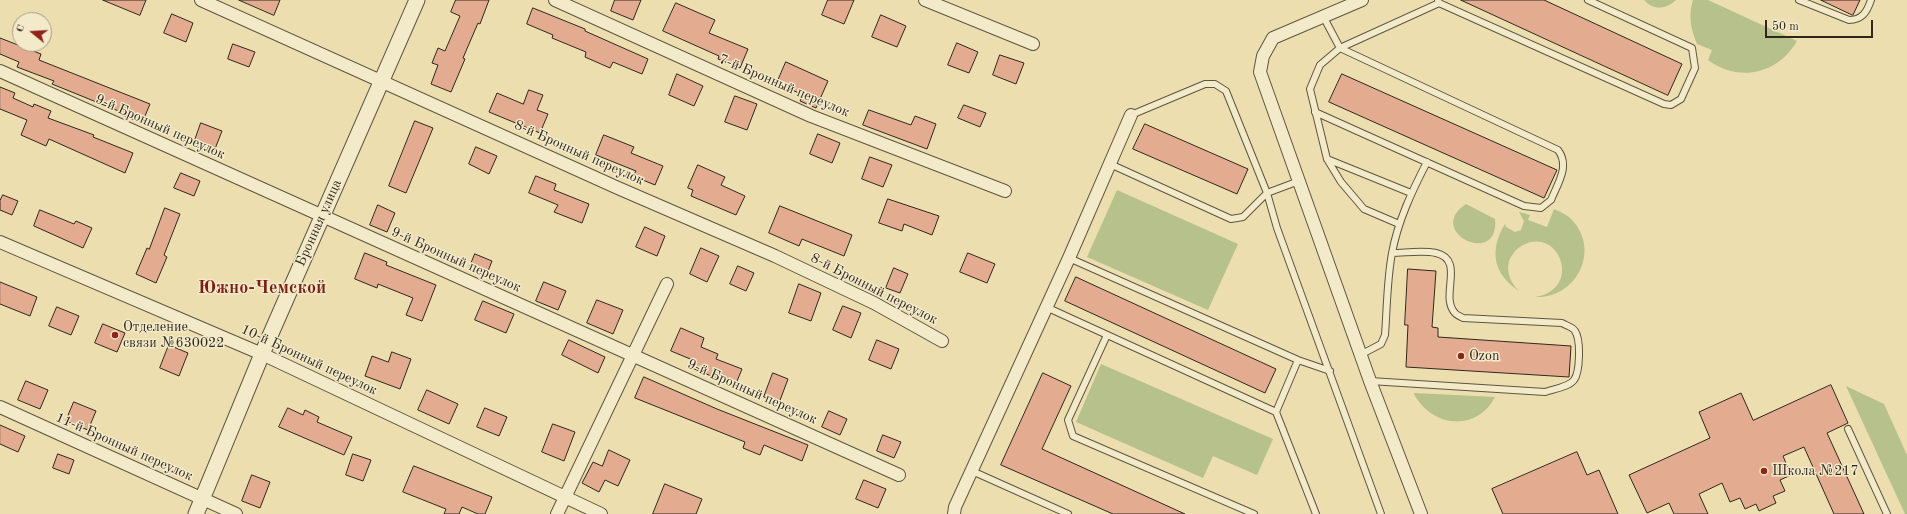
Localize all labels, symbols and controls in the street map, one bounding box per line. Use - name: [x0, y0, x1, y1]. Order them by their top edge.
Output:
- north arrow: [12, 12, 52, 52]
- scale bar: [1767, 12, 1875, 38]
- text: 50 m: [1772, 21, 1799, 33]
- text: С: [15, 23, 27, 34]
- street label: 7-й Бронный переулок: [716, 51, 852, 121]
- street label: 9-й Бронный переулок: [92, 91, 228, 163]
- street label: 8-й Бронный переулок: [511, 117, 647, 189]
- street label: Бронная улица: [292, 177, 346, 269]
- street label: 9-й Бронный переулок: [388, 224, 524, 296]
- street label: 8-й Бронный переулок: [808, 250, 940, 328]
- district label: Южно-Чемской: [198, 277, 326, 299]
- place label: Отделение связи №630022: [123, 319, 224, 352]
- street label: 10-й Бронный переулок: [238, 321, 380, 399]
- marker: Отделение связи №630022: [110, 330, 120, 340]
- place label: Ozon: [1469, 348, 1499, 364]
- marker: Ozon: [1456, 351, 1466, 361]
- street label: 9-й Бронный переулок: [684, 356, 820, 428]
- street label: 11-й Бронный переулок: [53, 409, 195, 485]
- place label: Школа №217: [1772, 463, 1859, 479]
- marker: Школа №217: [1759, 466, 1769, 476]

